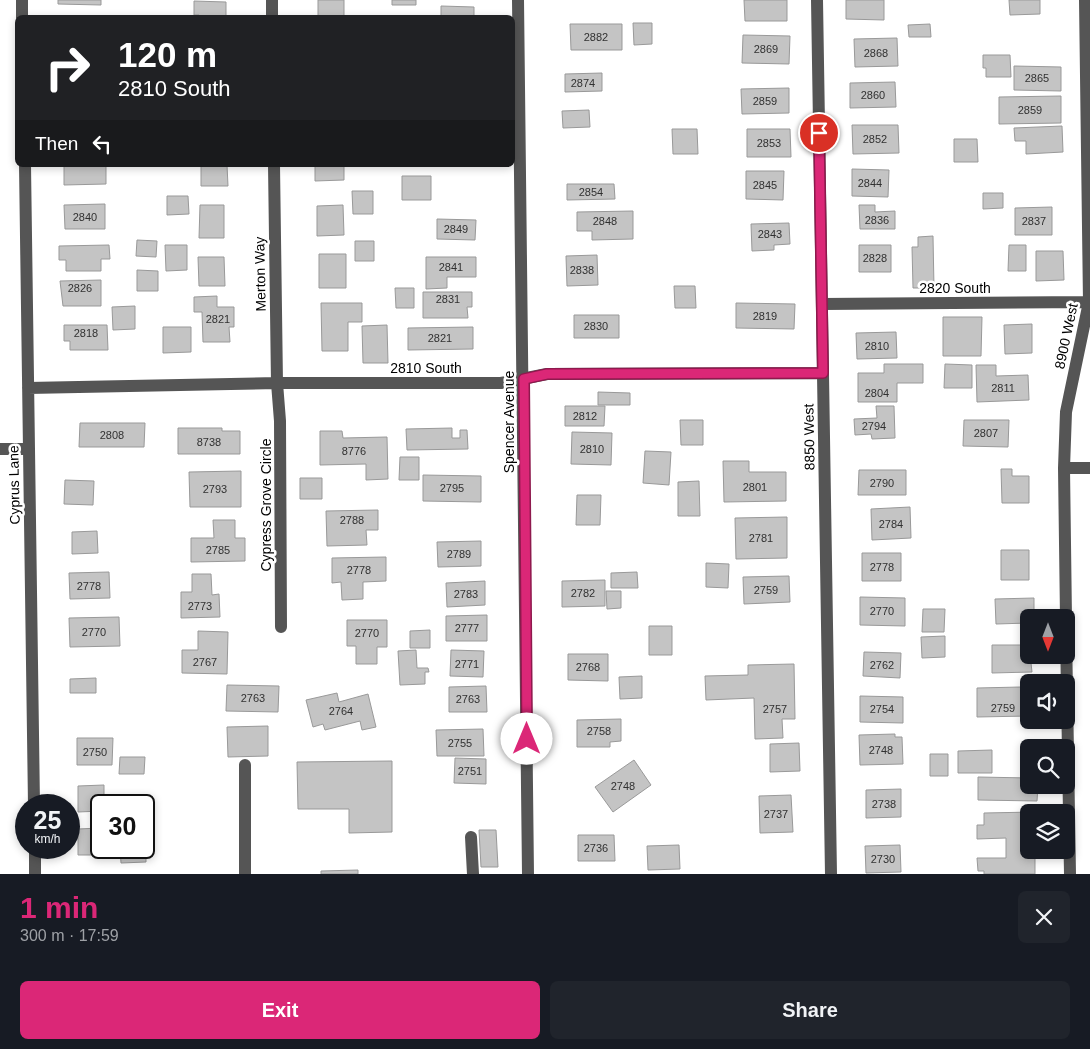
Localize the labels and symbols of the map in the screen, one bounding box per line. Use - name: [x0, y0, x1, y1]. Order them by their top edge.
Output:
- house number: 2882: [584, 31, 608, 43]
- house number: 2869: [754, 43, 778, 55]
- house number: 2868: [864, 47, 888, 59]
- house number: 2865: [1025, 72, 1049, 84]
- house number: 2874: [571, 77, 595, 89]
- house number: 2860: [861, 89, 885, 101]
- house number: 2859: [753, 95, 777, 107]
- house number: 2859: [1018, 104, 1042, 116]
- pin: [798, 112, 840, 154]
- house number: 2852: [863, 133, 887, 145]
- house number: 2853: [757, 137, 781, 149]
- house number: 2844: [858, 177, 882, 189]
- house number: 2845: [753, 179, 777, 191]
- house number: 2854: [579, 186, 603, 198]
- house number: 2840: [73, 211, 97, 223]
- house number: 2836: [865, 214, 889, 226]
- house number: 2848: [593, 215, 617, 227]
- house number: 2837: [1022, 215, 1046, 227]
- house number: 2849: [444, 223, 468, 235]
- house number: 2843: [758, 228, 782, 240]
- street label: Merton Way: [251, 236, 269, 312]
- house number: 2828: [863, 252, 887, 264]
- house number: 2841: [439, 261, 463, 273]
- house number: 2838: [570, 264, 594, 276]
- street label: 2820 South: [919, 280, 991, 296]
- house number: 2826: [68, 282, 92, 294]
- house number: 2831: [436, 293, 460, 305]
- street label: 8900 West: [1051, 302, 1081, 370]
- house number: 2819: [753, 310, 777, 322]
- house number: 2821: [206, 313, 230, 325]
- house number: 2830: [584, 320, 608, 332]
- house number: 2818: [74, 327, 98, 339]
- house number: 2821: [428, 332, 452, 344]
- house number: 2810: [865, 340, 889, 352]
- street label: 2810 South: [390, 360, 462, 376]
- street label: Spencer Avenue: [501, 371, 517, 473]
- house number: 2811: [991, 382, 1015, 394]
- house number: 2804: [865, 387, 889, 399]
- street label: 8850 West: [800, 403, 818, 470]
- house number: 2812: [573, 410, 597, 422]
- house number: 2794: [862, 420, 886, 432]
- house number: 2807: [974, 427, 998, 439]
- house number: 2808: [100, 429, 124, 441]
- house number: 8738: [197, 436, 221, 448]
- street label: Cypress Grove Circle: [258, 438, 274, 572]
- house number: 2810: [580, 443, 604, 455]
- street label: Cyprus Lane: [5, 445, 23, 525]
- house number: 8776: [342, 445, 366, 457]
- house number: 2790: [870, 477, 894, 489]
- house number: 2801: [743, 481, 767, 493]
- house number: 2795: [440, 482, 464, 494]
- house number: 2793: [203, 483, 227, 495]
- house number: 2788: [340, 514, 364, 526]
- house number: 2784: [879, 518, 903, 530]
- house number: 2781: [749, 532, 773, 544]
- house number: 2785: [206, 544, 230, 556]
- house number: 2789: [447, 548, 471, 560]
- house number: 2778: [870, 561, 894, 573]
- house number: 2778: [347, 564, 371, 576]
- house number: 2778: [77, 580, 101, 592]
- house number: 2759: [754, 584, 778, 596]
- house number: 2782: [571, 587, 595, 599]
- house number: 2783: [454, 588, 478, 600]
- house number: 2773: [188, 600, 212, 612]
- house number: 2770: [870, 605, 894, 617]
- north arrow: [1020, 609, 1075, 664]
- house number: 2777: [455, 622, 479, 634]
- house number: 2770: [82, 626, 106, 638]
- house number: 2770: [355, 627, 379, 639]
- house number: 2767: [193, 656, 217, 668]
- house number: 2771: [455, 658, 479, 670]
- house number: 2762: [870, 659, 894, 671]
- house number: 2768: [576, 661, 600, 673]
- house number: 2763: [241, 692, 265, 704]
- house number: 2763: [456, 693, 480, 705]
- house number: 2759: [991, 702, 1015, 714]
- house number: 2757: [763, 703, 787, 715]
- house number: 2754: [870, 703, 894, 715]
- house number: 2764: [329, 705, 353, 717]
- position arrow: [500, 712, 552, 764]
- house number: 2758: [587, 725, 611, 737]
- house number: 2755: [448, 737, 472, 749]
- house number: 2748: [869, 744, 893, 756]
- house number: 2750: [83, 746, 107, 758]
- house number: 2751: [458, 765, 482, 777]
- house number: 2748: [611, 780, 635, 792]
- speed limit sign: 30: [90, 794, 155, 859]
- house number: 2738: [872, 798, 896, 810]
- house number: 2737: [764, 808, 788, 820]
- house number: 2736: [584, 842, 608, 854]
- house number: 2730: [871, 853, 895, 865]

